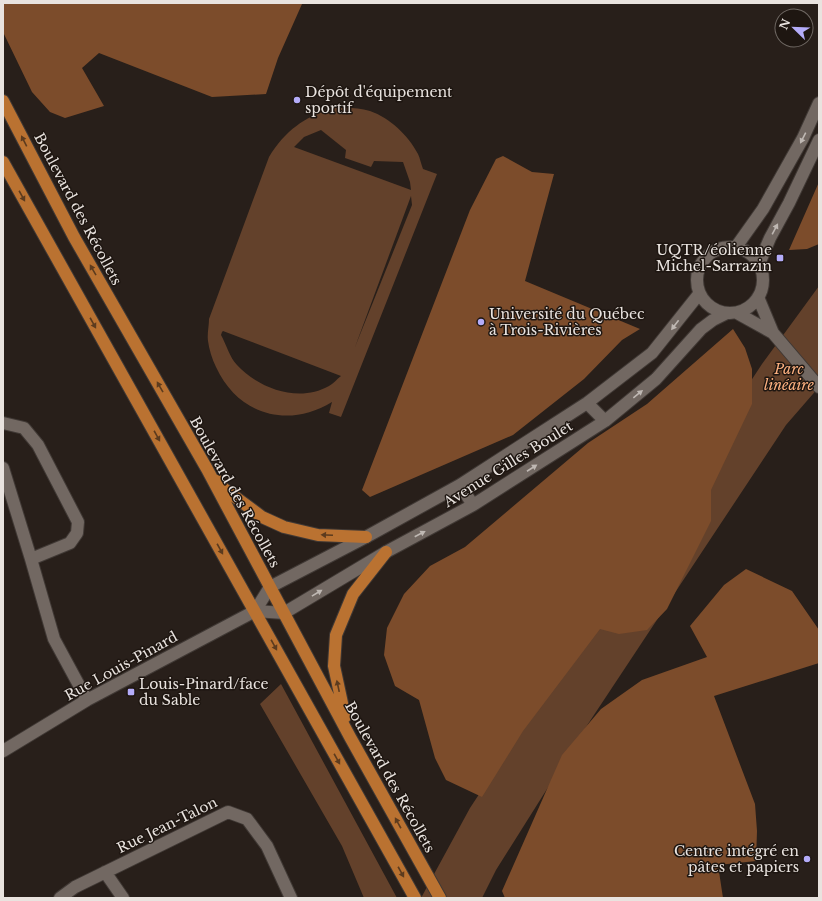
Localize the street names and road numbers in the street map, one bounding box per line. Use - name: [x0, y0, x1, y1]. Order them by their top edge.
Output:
- street label: Boulevard des Récollets: [30, 130, 126, 288]
- street label: Boulevard des Récollets: [186, 413, 284, 571]
- street label: Avenue Gilles Boulet: [439, 417, 577, 512]
- street label: Rue Louis-Pinard: [61, 627, 181, 705]
- street label: Boulevard des Récollets: [341, 698, 439, 856]
- street label: Rue Jean-Talon: [114, 793, 220, 857]

